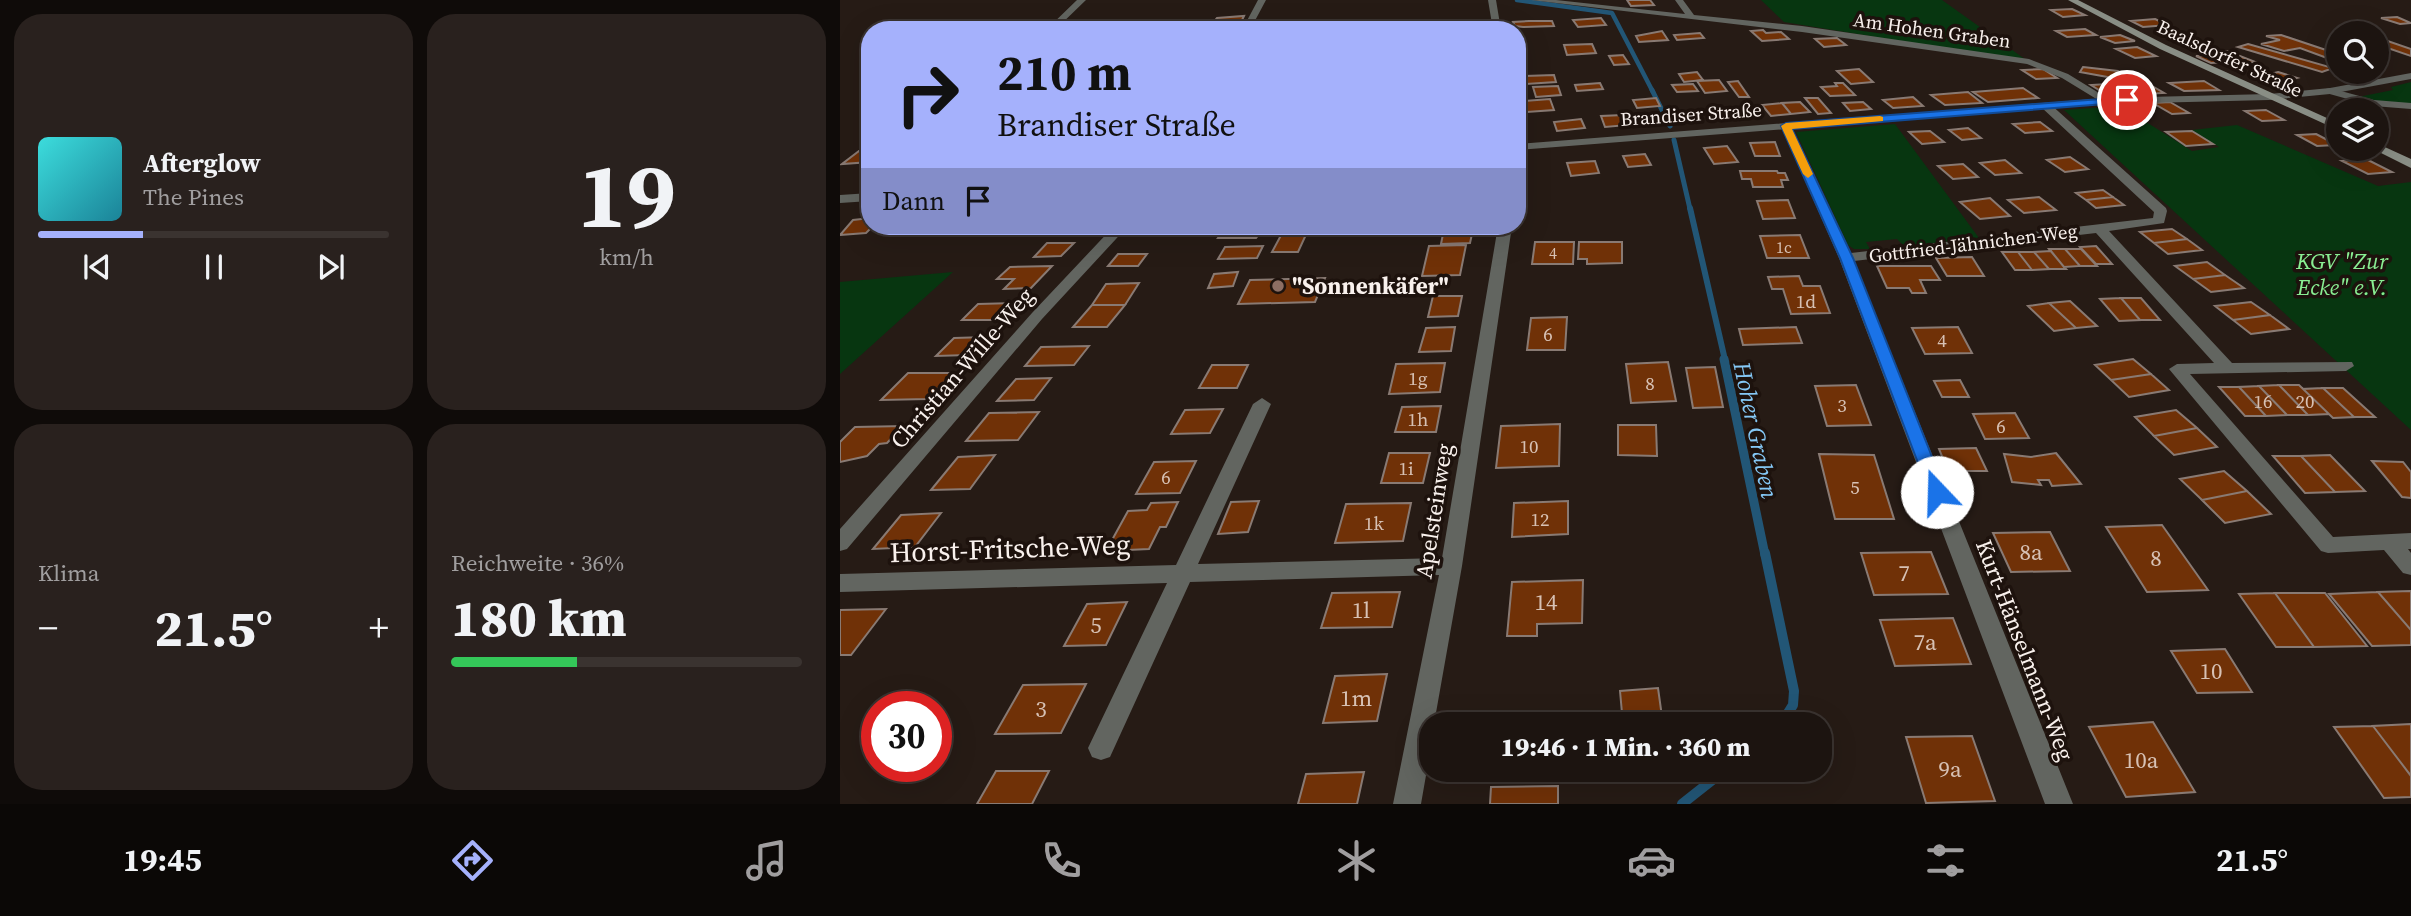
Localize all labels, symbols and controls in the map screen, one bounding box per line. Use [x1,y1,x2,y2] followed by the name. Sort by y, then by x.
[1852,6,2012,54] street label: Am Hohen Graben
[2153,13,2307,103] street label: Baalsdorfer Straße
[2326,21,2389,161] map controls
[2326,21,2389,84] button: search
[997,39,1132,106] text: 210 m
[882,49,973,140] icon: right
[2097,70,2157,130] pin
[2108,81,2146,119] icon: arrive
[1619,96,1763,132] street label: Brandiser Straße
[2326,98,2389,161] button: layers
[997,103,1236,147] text: Brandiser Straße
[577,133,676,257] text: 19
[143,145,261,181] text: Afterglow
[143,181,244,213] text: The Pines
[959,182,997,220] icon: arrive
[882,183,945,219] text: Dann
[1867,217,2079,269] street label: Gottfried-Jähnichen-Weg
[1776,236,1792,258] house number: 1c
[599,241,654,273] text: km/h
[1549,242,1557,264] house number: 4
[2295,245,2389,303] park label: KGV "Zur Ecke" e.V.
[78,248,116,286] icon: previous
[195,248,233,286] icon: pause
[312,248,350,286] icon: next
[1292,270,1449,302] place label: "Sonnenkäfer"
[1270,278,1286,294] marker: "Sonnenkäfer"
[883,280,1041,456] street label: Christian-Wille-Weg
[1796,288,1816,314] house number: 1d
[1543,321,1553,347] house number: 6
[1937,327,1947,353] house number: 4
[1725,358,1787,502] water label: Hoher Graben
[1408,365,1428,391] house number: 1g
[1645,370,1655,396] house number: 8
[2253,388,2273,414] house number: 16
[2295,388,2315,414] house number: 20
[1837,392,1847,418] house number: 3
[1408,406,1428,432] house number: 1h
[1996,413,2006,439] house number: 6
[1519,433,1539,459] house number: 10
[1408,441,1460,581] street label: Apelsteinweg
[1398,455,1414,481] house number: 1i
[1900,455,1974,529] position arrow
[1161,464,1171,490] house number: 6
[1850,474,1860,500] house number: 5
[1530,506,1550,532] house number: 12
[1364,510,1385,536] house number: 1k
[889,525,1131,571] street label: Horst-Fritsche-Weg
[1968,535,2082,765] street label: Kurt-Hänselmann-Weg
[2019,536,2043,568] house number: 8a
[2150,542,2162,574] house number: 8
[451,547,624,579] text: Reichweite · 36%
[38,557,99,589] text: Klima
[1898,557,1910,589] house number: 7
[451,582,627,653] text: 180 km
[1535,586,1558,618] house number: 14
[154,592,273,663] text: 21.5°
[1352,594,1370,626] house number: 1l
[38,602,58,654] text: −
[369,602,389,654] text: +
[1090,609,1102,641] house number: 5
[1913,626,1937,658] house number: 7a
[2200,655,2223,687] house number: 10
[1340,682,1372,714] house number: 1m
[861,691,952,782] speed limit sign: 30
[1035,693,1047,725] house number: 3
[1501,729,1750,765] text: 19:46 · 1 Min. · 360 m
[2124,744,2159,776] house number: 10a
[1938,753,1962,785] house number: 9a
[448,836,497,885] icon: directions
[742,836,791,885] icon: music
[1037,836,1086,885] icon: phone
[1332,836,1381,885] icon: climate
[1627,836,1676,885] icon: car
[1921,836,1970,885] icon: filters
[123,838,202,882] text: 19:45
[2216,838,2288,882] text: 21.5°

